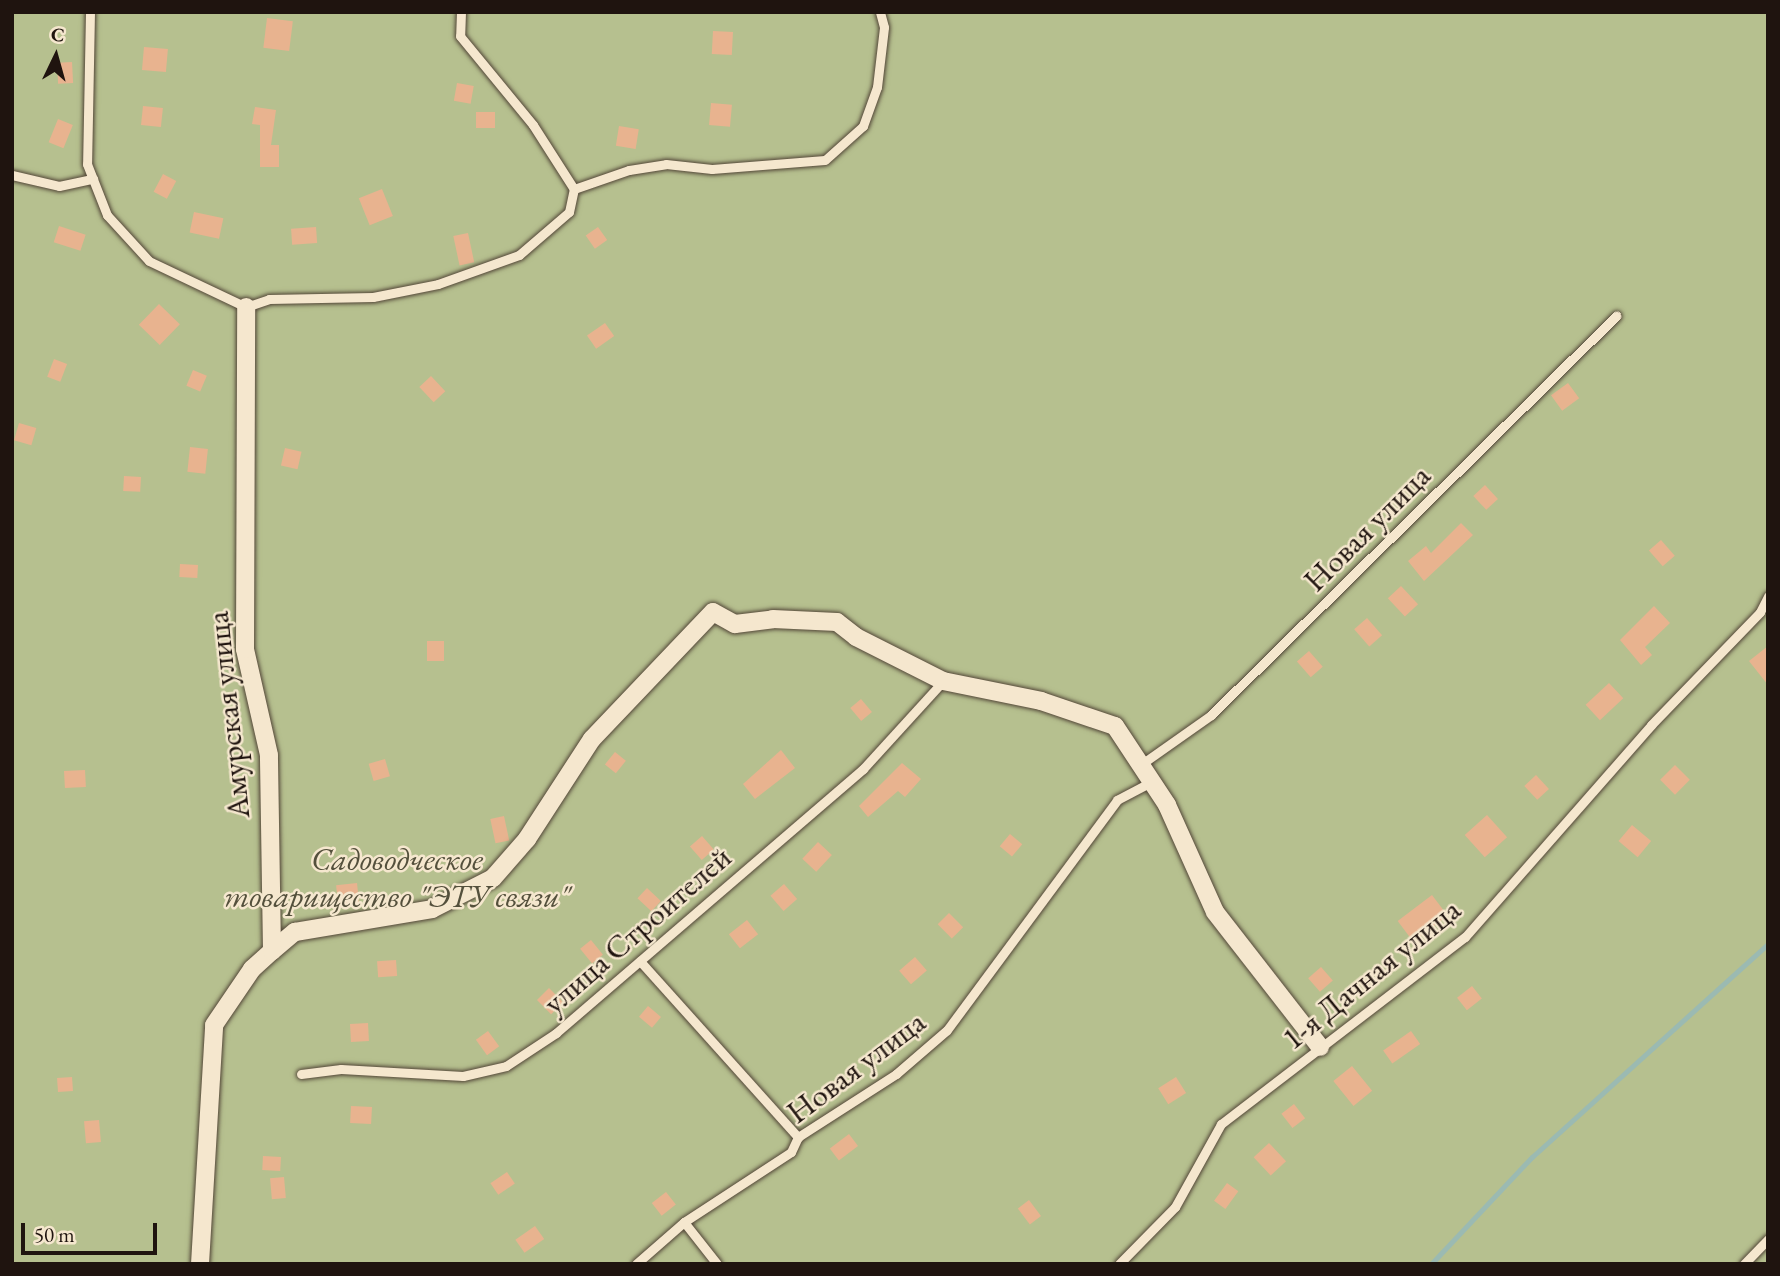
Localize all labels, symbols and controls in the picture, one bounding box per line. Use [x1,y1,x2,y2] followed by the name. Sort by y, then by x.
[21,21,91,91] north arrow
[50,22,66,48] text: С
[1296,457,1438,599] street label: Новая улица
[198,609,258,821] street label: Амурская улица
[535,838,739,1022] street label: улица Строителей
[224,841,570,916] park label: Садоводческое товарищество "ЭТУ связи"
[1274,890,1468,1058] street label: 1-я Дачная улица
[779,1002,933,1132] street label: Новая улица
[24,1210,161,1254] scale bar
[34,1221,75,1248] text: 50 m

